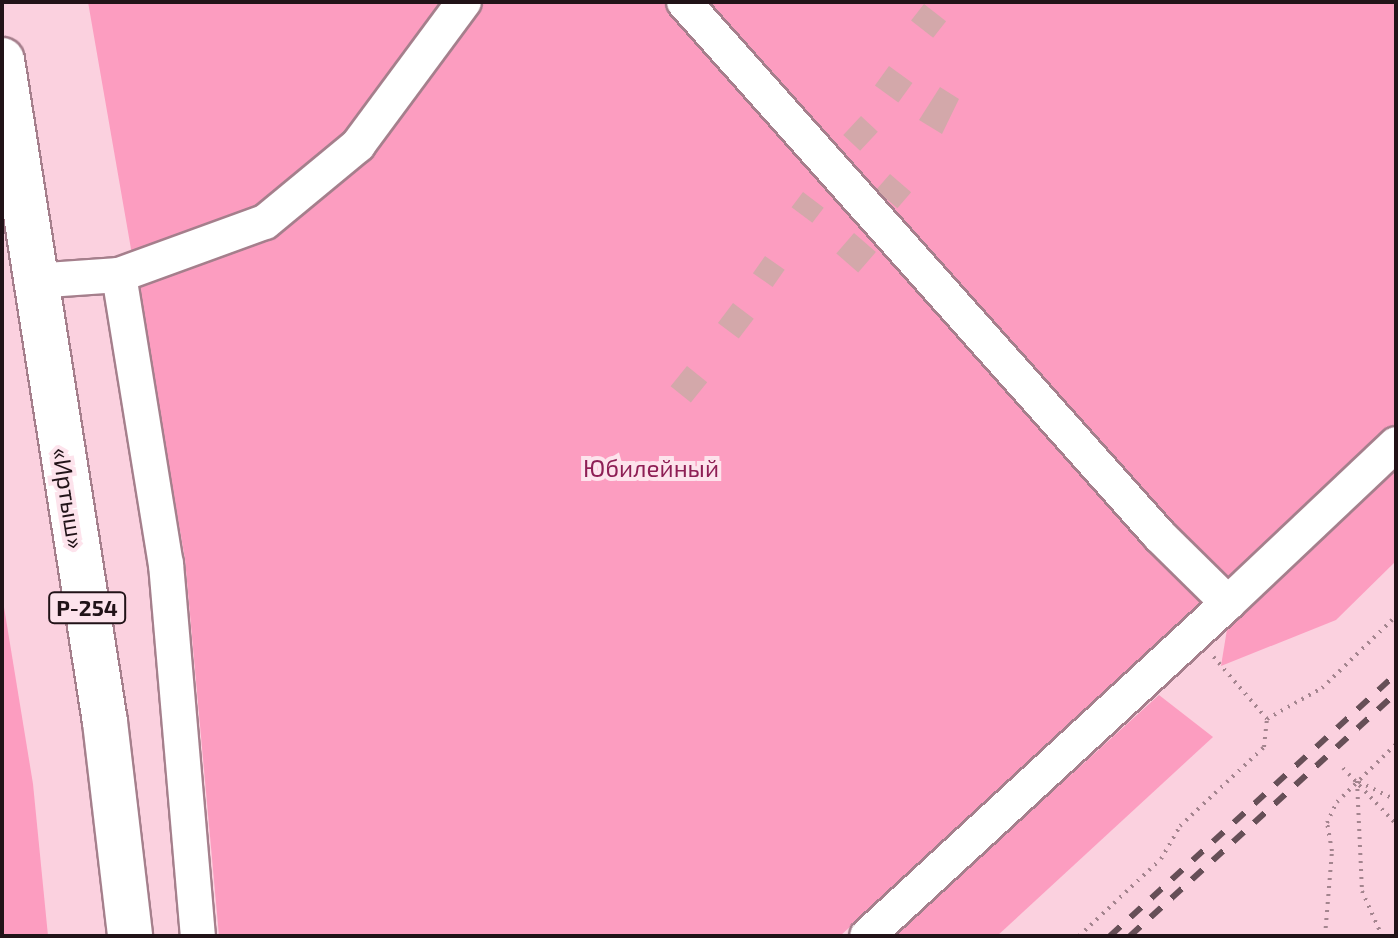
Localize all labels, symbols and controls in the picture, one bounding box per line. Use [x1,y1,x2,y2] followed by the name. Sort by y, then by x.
[47,445,91,551] street label: «Иртыш»
[583,454,719,482] park label: Юбилейный
[47,590,127,626] road number: Р-254

